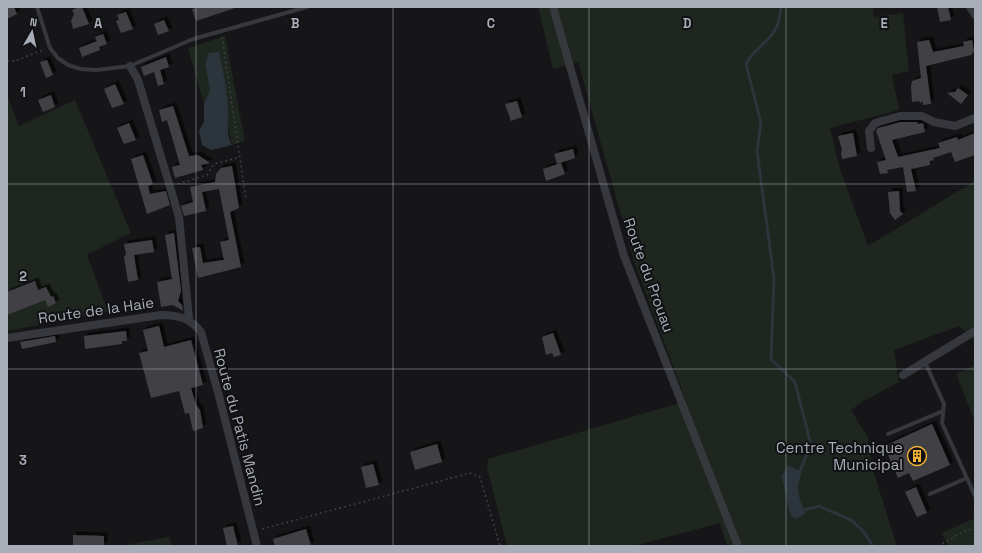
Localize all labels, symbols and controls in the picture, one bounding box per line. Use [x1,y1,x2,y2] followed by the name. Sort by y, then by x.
[12,12,52,52] north arrow
[29,15,38,30] text: N
[94,15,103,32] text: A
[291,15,300,32] text: B
[487,15,495,32] text: C
[683,15,692,32] text: D
[880,15,888,32] text: E
[20,84,26,101] text: 1
[619,215,679,335] street label: Route du Prouau
[19,268,27,285] text: 2
[37,292,155,328] street label: Route de la Haie
[210,346,270,508] street label: Route du Patis Mandin
[776,438,903,474] place label: Centre Technique Municipal
[906,445,928,467] building icon: Centre Technique Municipal
[19,452,27,469] text: 3

